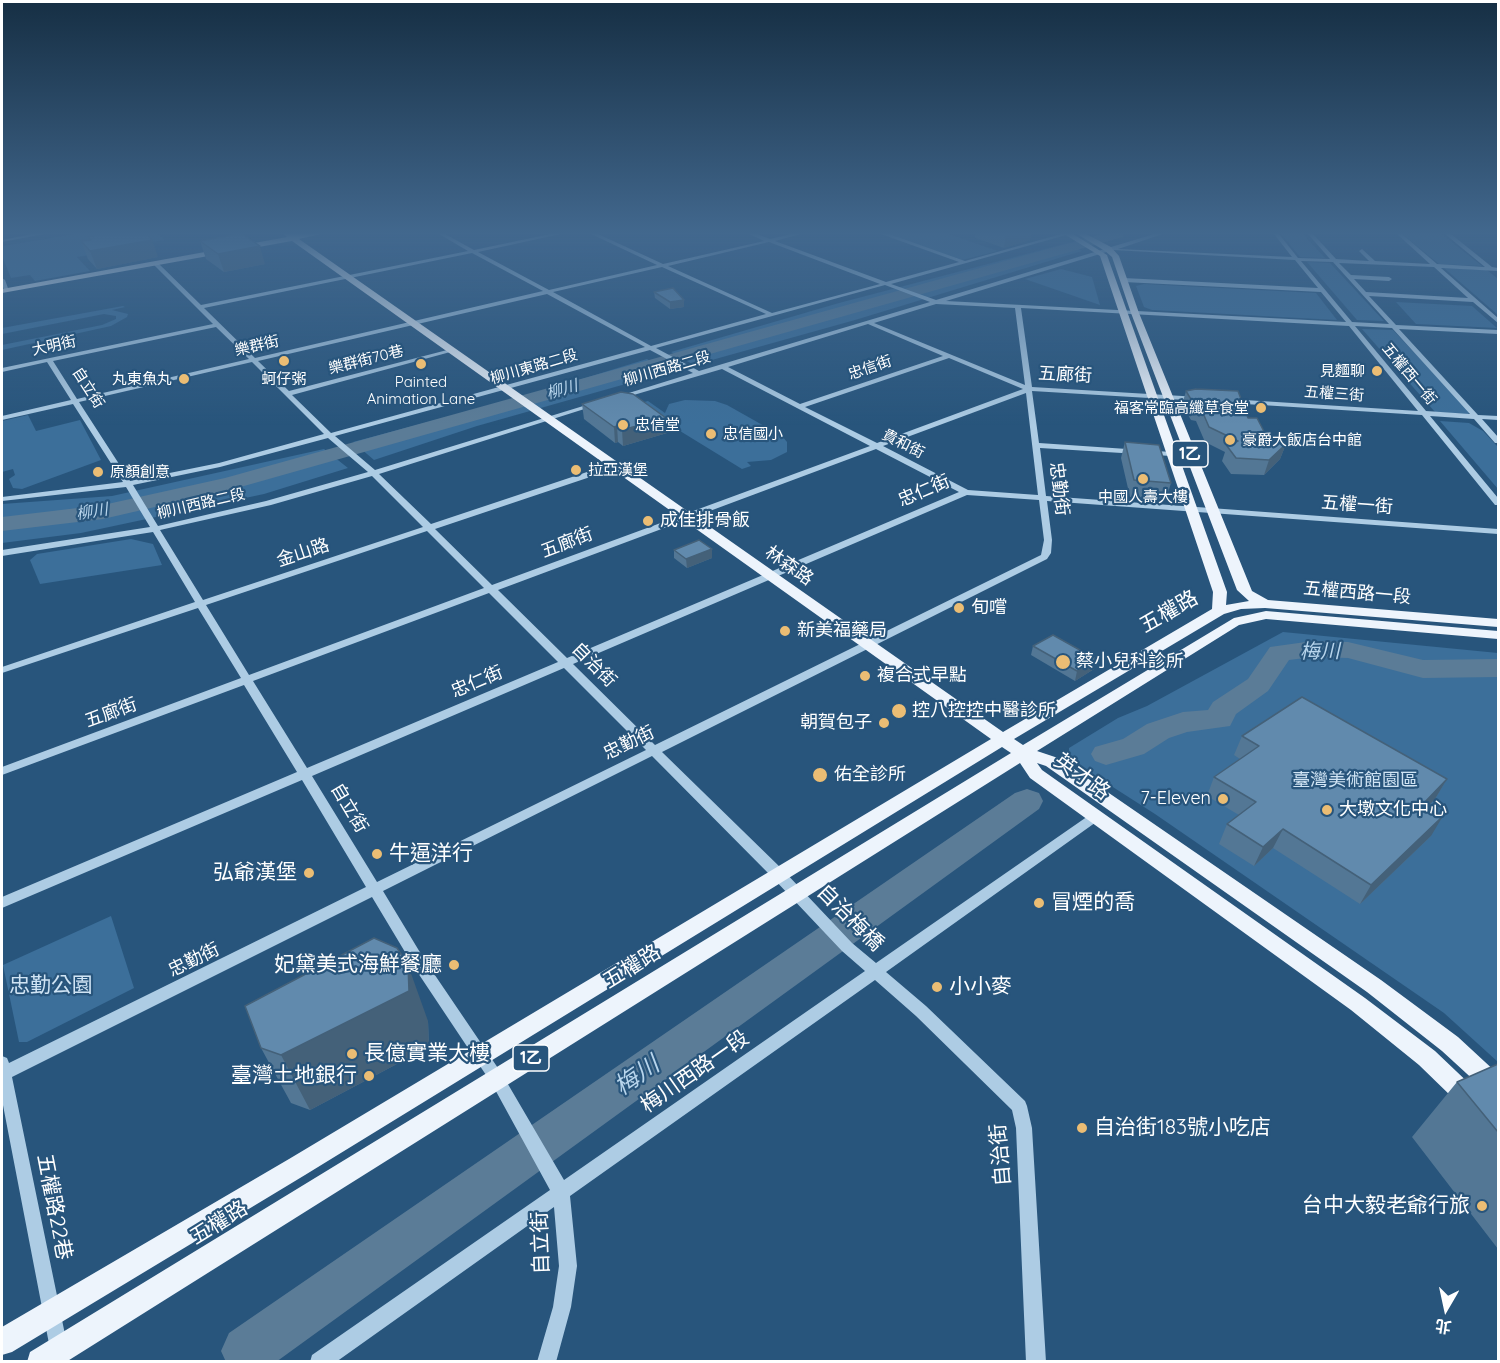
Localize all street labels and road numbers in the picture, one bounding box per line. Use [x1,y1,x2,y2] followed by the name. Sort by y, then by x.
[233,332,281,360] street label: 樂群街
[30,333,78,359] street label: 大明街
[1378,339,1440,409] street label: 五權西一街
[327,342,405,378] street label: 樂群街70巷
[488,346,580,388] street label: 柳川東路二段
[621,348,713,390] street label: 柳川西路二段
[846,352,894,384] street label: 忠信街
[1037,363,1093,387] street label: 五廊街
[68,364,108,412] street label: 自立街
[1303,383,1365,405] street label: 五權三街
[879,426,927,462] street label: 貴和街
[1172,441,1208,467] road number: 1乙
[1045,461,1073,517] street label: 忠勤街
[895,471,953,511] street label: 忠仁街
[155,485,247,523] street label: 柳川西路二段
[1320,492,1394,518] street label: 五權一街
[538,523,596,563] street label: 五廊街
[274,534,332,572] street label: 金山路
[761,542,817,590] street label: 林森路
[1302,578,1412,608] street label: 五權西路一段
[1135,585,1203,639] street label: 五權路
[567,638,621,692] street label: 自治街
[448,662,506,702] street label: 忠仁街
[82,694,140,732] street label: 五廊街
[600,721,658,765] street label: 忠勤街
[1049,748,1115,806] street label: 英才路
[326,779,372,837] street label: 自立街
[811,879,889,957] street label: 自治梅橋
[165,938,223,982] street label: 忠勤街
[599,940,665,994] street label: 五權路
[636,1026,754,1118] street label: 梅川西路一段
[513,1045,549,1071] road number: 1乙
[986,1123,1016,1187] street label: 自治街
[31,1152,77,1262] street label: 五權路22巷
[186,1196,252,1250] street label: 五權路
[527,1211,555,1275] street label: 自立街

